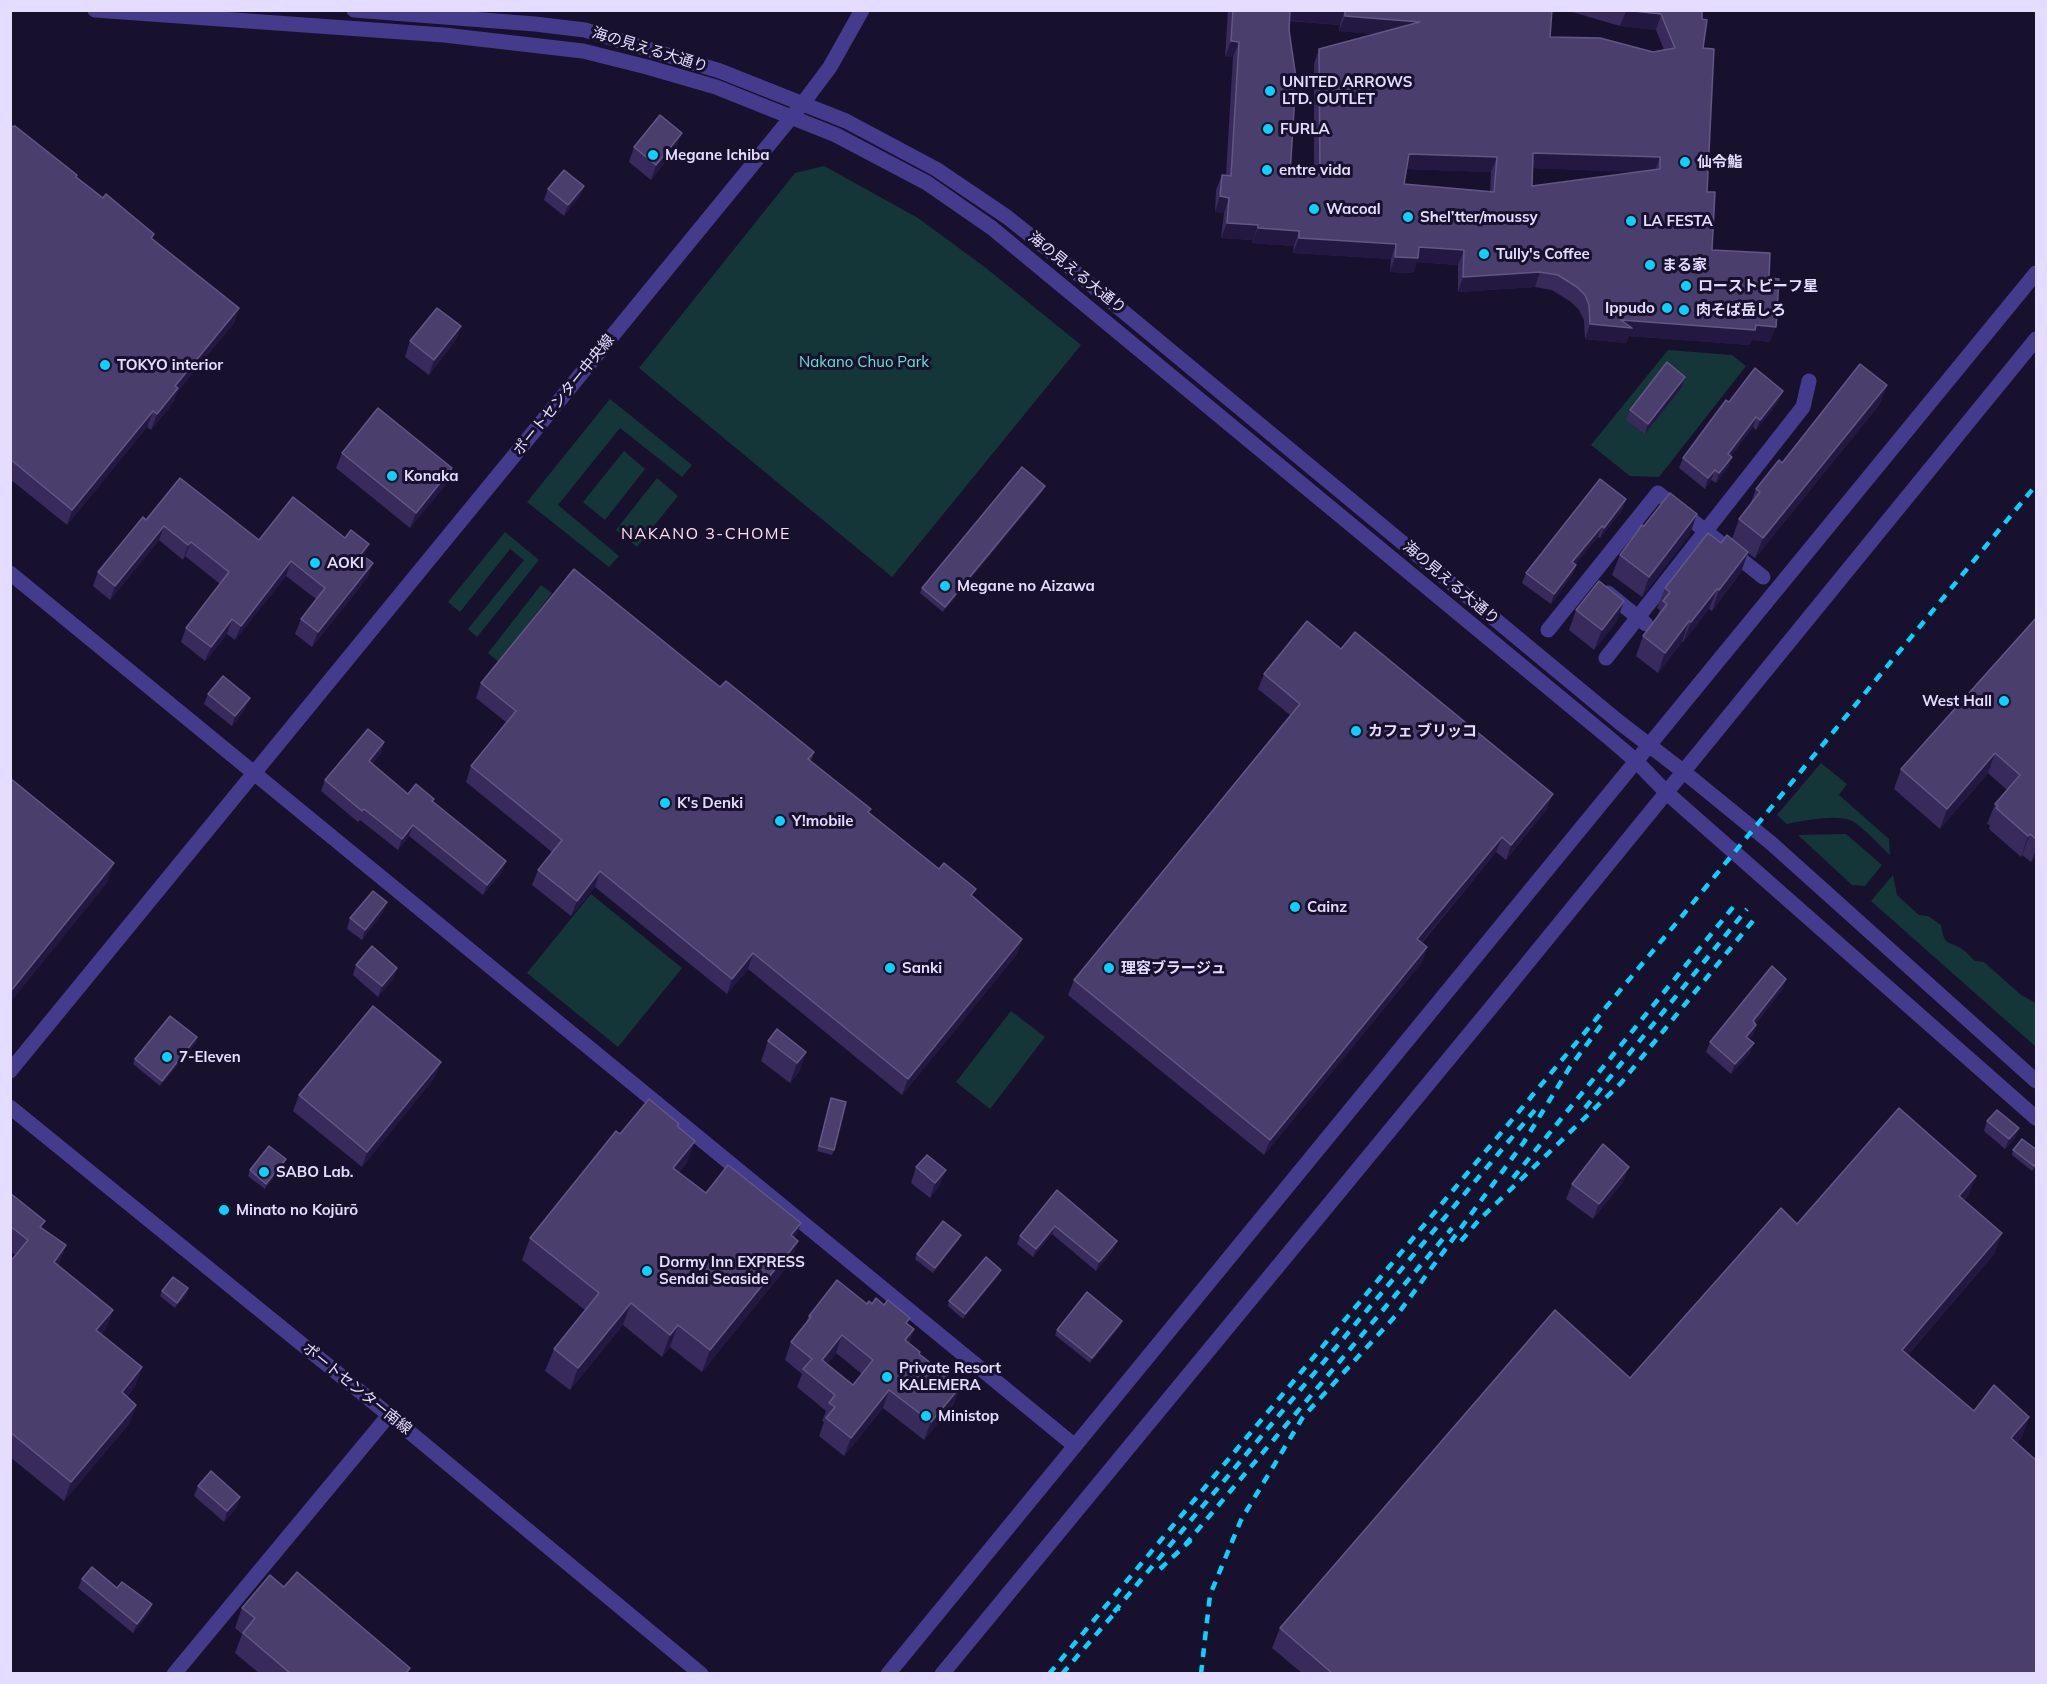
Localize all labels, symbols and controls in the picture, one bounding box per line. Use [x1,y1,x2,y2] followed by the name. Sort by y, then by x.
[590,24,710,76] street label: 海の見える大通り
[1282,73,1412,108] place label: UNITED ARROWS LTD. OUTLET
[1263,84,1277,98] marker: UNITED ARROWS LTD. OUTLET
[1280,120,1330,138] place label: FURLA
[1261,122,1275,136] marker: FURLA
[665,146,770,164] place label: Megane Ichiba
[646,148,660,162] marker: Megane Ichiba
[1697,153,1742,171] place label: 仙令鮨
[1678,155,1692,169] marker: 仙令鮨
[1279,161,1351,179] place label: entre vida
[1260,163,1274,177] marker: entre vida
[1326,200,1381,218] place label: Wacoal
[1307,202,1321,216] marker: Wacoal
[1420,208,1538,226] place label: Shel’tter/moussy
[1401,210,1415,224] marker: Shel’tter/moussy
[1643,212,1713,230] place label: LA FESTA
[1624,214,1638,228] marker: LA FESTA
[1025,228,1129,318] street label: 海の見える大通り
[1496,245,1590,263] place label: Tully's Coffee
[1477,247,1491,261] marker: Tully's Coffee
[1662,256,1707,274] place label: まる家
[1643,258,1657,272] marker: まる家
[1698,277,1818,295] place label: ローストビーフ星
[1679,279,1693,293] marker: ローストビーフ星
[1605,299,1655,317] place label: Ippudo
[1660,301,1674,315] marker: Ippudo
[1696,301,1786,319] place label: 肉そば岳しろ
[1677,303,1691,317] marker: 肉そば岳しろ
[510,331,618,459] street label: ポートセンター中央線
[799,353,929,371] park label: Nakano Chuo Park
[117,356,223,374] place label: TOKYO interior
[98,358,112,372] marker: TOKYO interior
[404,467,459,485] place label: Konaka
[385,469,399,483] marker: Konaka
[621,524,791,544] district label: NAKANO 3-CHOME
[1399,538,1503,628] street label: 海の見える大通り
[327,554,364,572] place label: AOKI
[308,556,322,570] marker: AOKI
[957,577,1095,595] place label: Megane no Aizawa
[938,579,952,593] marker: Megane no Aizawa
[1922,692,1992,710] place label: West Hall
[1997,694,2011,708] marker: West Hall
[1368,722,1477,740] place label: カフェ ブリッコ
[1349,724,1363,738] marker: カフェ ブリッコ
[677,794,743,812] place label: K's Denki
[658,796,672,810] marker: K's Denki
[792,812,853,830] place label: Y!mobile
[773,814,787,828] marker: Y!mobile
[1307,898,1347,916] place label: Cainz
[1288,900,1302,914] marker: Cainz
[902,959,942,977] place label: Sanki
[1121,959,1226,977] place label: 理容ブラージュ
[883,961,897,975] marker: Sanki
[1102,961,1116,975] marker: 理容ブラージュ
[179,1048,241,1066] place label: 7-Eleven
[160,1050,174,1064] marker: 7-Eleven
[276,1163,354,1181] place label: SABO Lab.
[257,1165,271,1179] marker: SABO Lab.
[236,1201,358,1219] place label: Minato no Kojūrō
[217,1203,231,1217] marker: Minato no Kojūrō
[659,1253,805,1288] place label: Dormy Inn EXPRESS Sendai Seaside
[640,1264,654,1278] marker: Dormy Inn EXPRESS Sendai Seaside
[299,1340,415,1438] street label: ポートセンター南線
[899,1359,1001,1394] place label: Private Resort KALEMERA
[880,1370,894,1384] marker: Private Resort KALEMERA
[938,1407,999,1425] place label: Ministop
[919,1409,933,1423] marker: Ministop

